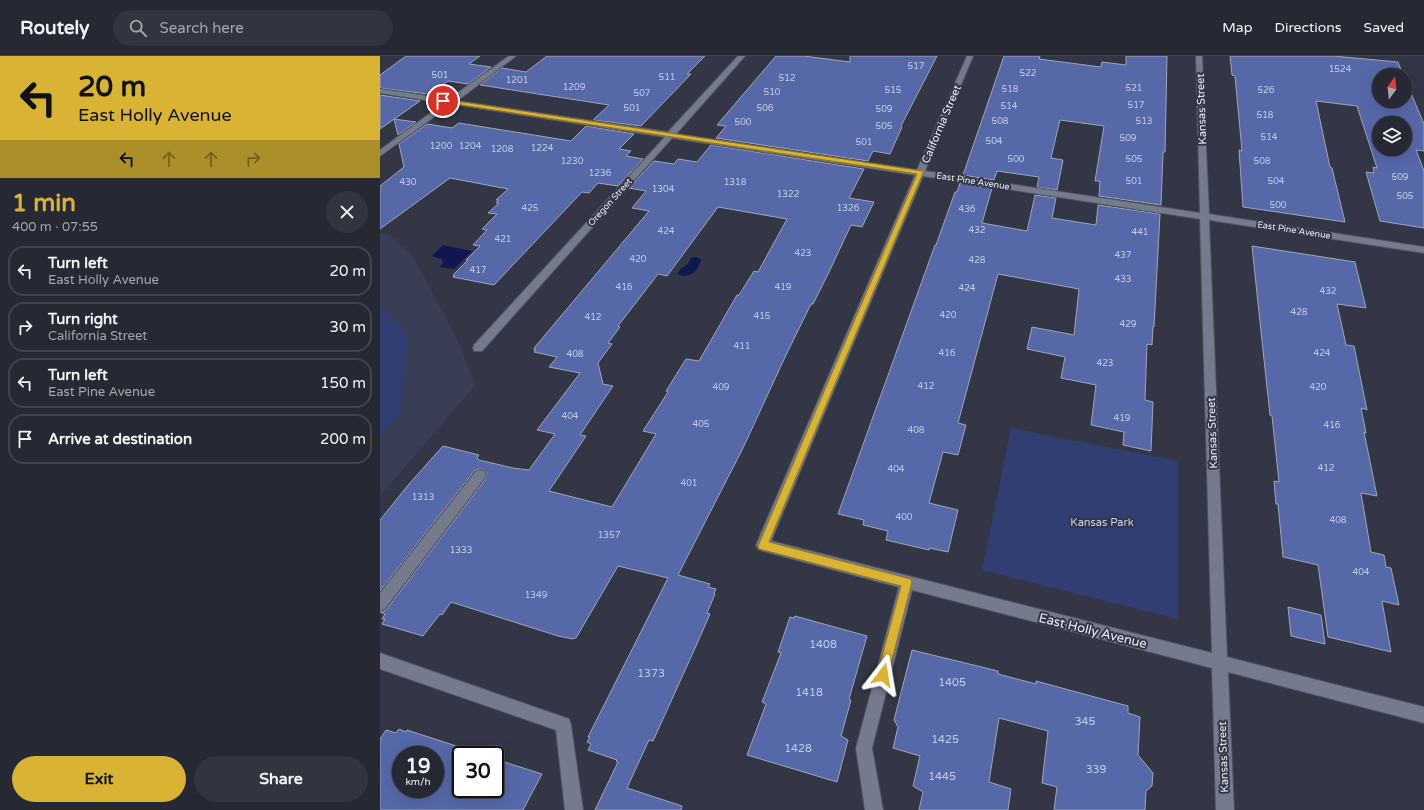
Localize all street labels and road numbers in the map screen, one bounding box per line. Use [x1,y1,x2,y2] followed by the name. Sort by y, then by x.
[1194,73,1209,145] street label: Kansas Street
[919,83,964,165] street label: California Street
[935,170,1010,193] street label: East Pine Avenue
[586,176,635,228] street label: Oregon Street
[1256,219,1331,242] street label: East Pine Avenue
[1205,397,1220,469] street label: Kansas Street
[1037,610,1149,652] street label: East Holly Avenue
[1216,721,1231,793] street label: Kansas Street

